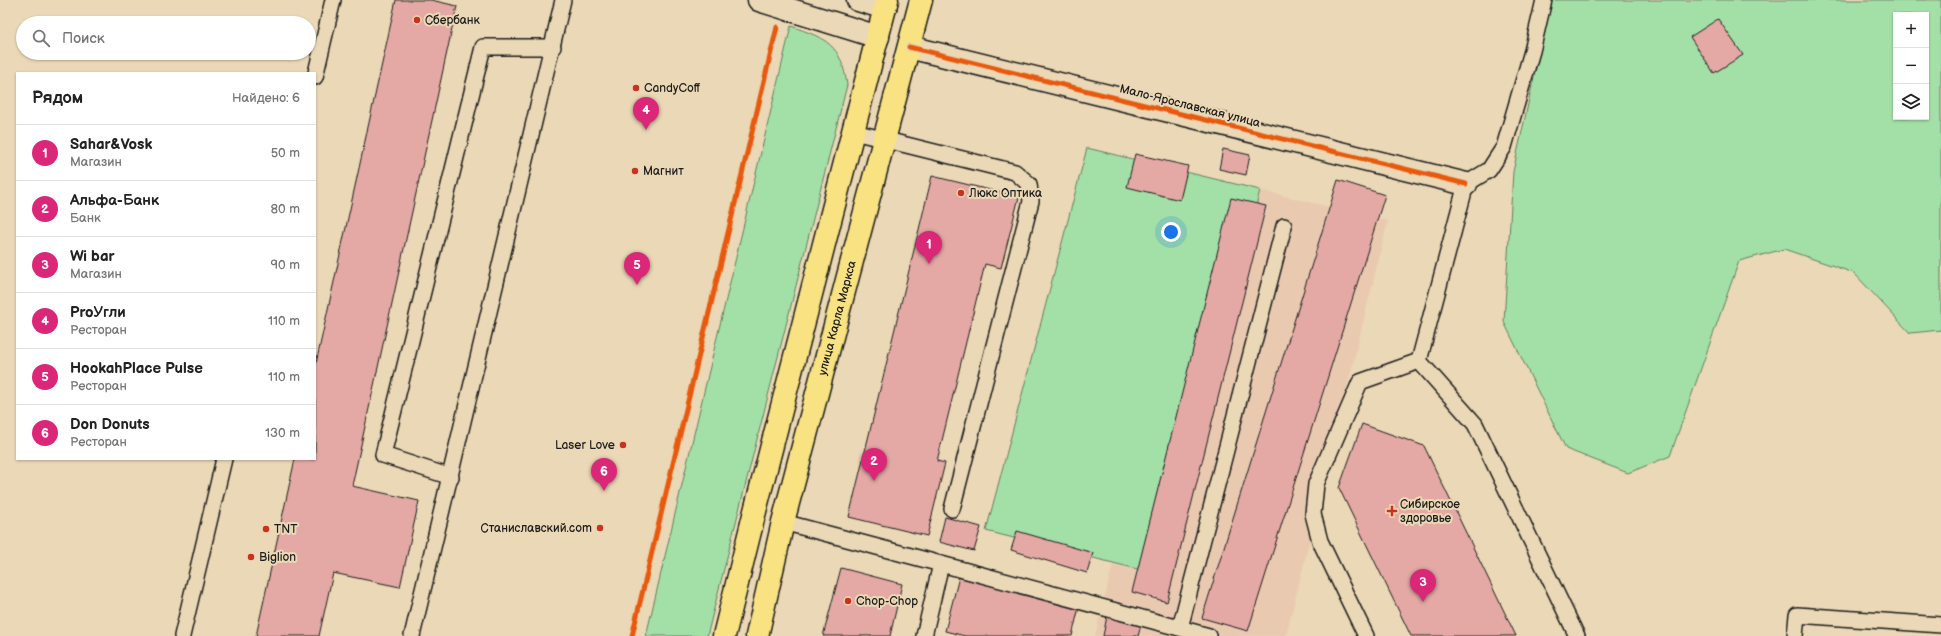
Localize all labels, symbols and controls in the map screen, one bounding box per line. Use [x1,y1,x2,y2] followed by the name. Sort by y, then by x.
[1893,12,1929,120] map controls
[1893,12,1929,48] button: +
[425,13,481,28] place label: Сбербанк
[412,15,422,25] marker: Сбербанк
[16,16,316,60] search box
[30,27,52,49] icon: search
[62,29,105,48] text: Поиск
[1893,48,1929,84] button: −
[644,81,701,96] place label: CandyCoff
[1118,81,1262,131] street label: Мало-Ярославская улица
[631,83,641,93] marker: CandyCoff
[1893,84,1929,120] button: layers
[32,88,83,108] text: Рядом
[232,90,300,106] text: Найдено: 6
[633,97,659,130] pin: 4
[70,135,152,154] text: Sahar&Vosk
[42,145,48,161] text: 1
[271,145,300,161] text: 50 m
[70,154,122,170] text: Магазин
[643,164,684,179] place label: Магнит
[630,166,640,176] marker: Магнит
[968,186,1042,201] place label: Люкс Оптика
[956,188,966,198] marker: Люкс Оптика
[70,191,159,210] text: Альфа-Банк
[41,201,49,217] text: 2
[271,201,300,217] text: 80 m
[70,210,101,226] text: Банк
[1161,222,1181,242] your location
[916,231,942,264] pin: 1
[70,247,114,266] text: Wi bar
[624,252,650,285] pin: 5
[41,257,49,273] text: 3
[271,257,300,273] text: 90 m
[815,259,859,377] street label: улица Карла Маркса
[70,266,122,282] text: Магазин
[70,303,126,322] text: ProУгли
[41,313,49,329] text: 4
[268,313,300,329] text: 110 m
[70,322,127,338] text: Ресторан
[70,359,203,378] text: HookahPlace Pulse
[41,369,49,385] text: 5
[268,369,300,385] text: 110 m
[70,378,127,394] text: Ресторан
[70,415,150,434] text: Don Donuts
[41,425,49,441] text: 6
[265,425,300,441] text: 130 m
[70,434,127,450] text: Ресторан
[555,438,615,453] place label: Laser Love
[618,440,628,450] marker: Laser Love
[861,448,887,481] pin: 2
[591,458,617,491] pin: 6
[1400,497,1460,526] place label: Сибирское здоровье
[1387,506,1397,516] marker: Сибирское здоровье
[481,521,592,536] place label: Станиславский.com
[274,522,298,537] place label: TNT
[595,523,605,533] marker: Станиславский.com
[261,524,271,534] marker: TNT
[259,550,296,565] place label: Biglion
[246,552,256,562] marker: Biglion
[1410,569,1436,602] pin: 3
[856,594,918,609] place label: Chop-Chop
[843,596,853,606] marker: Chop-Chop

